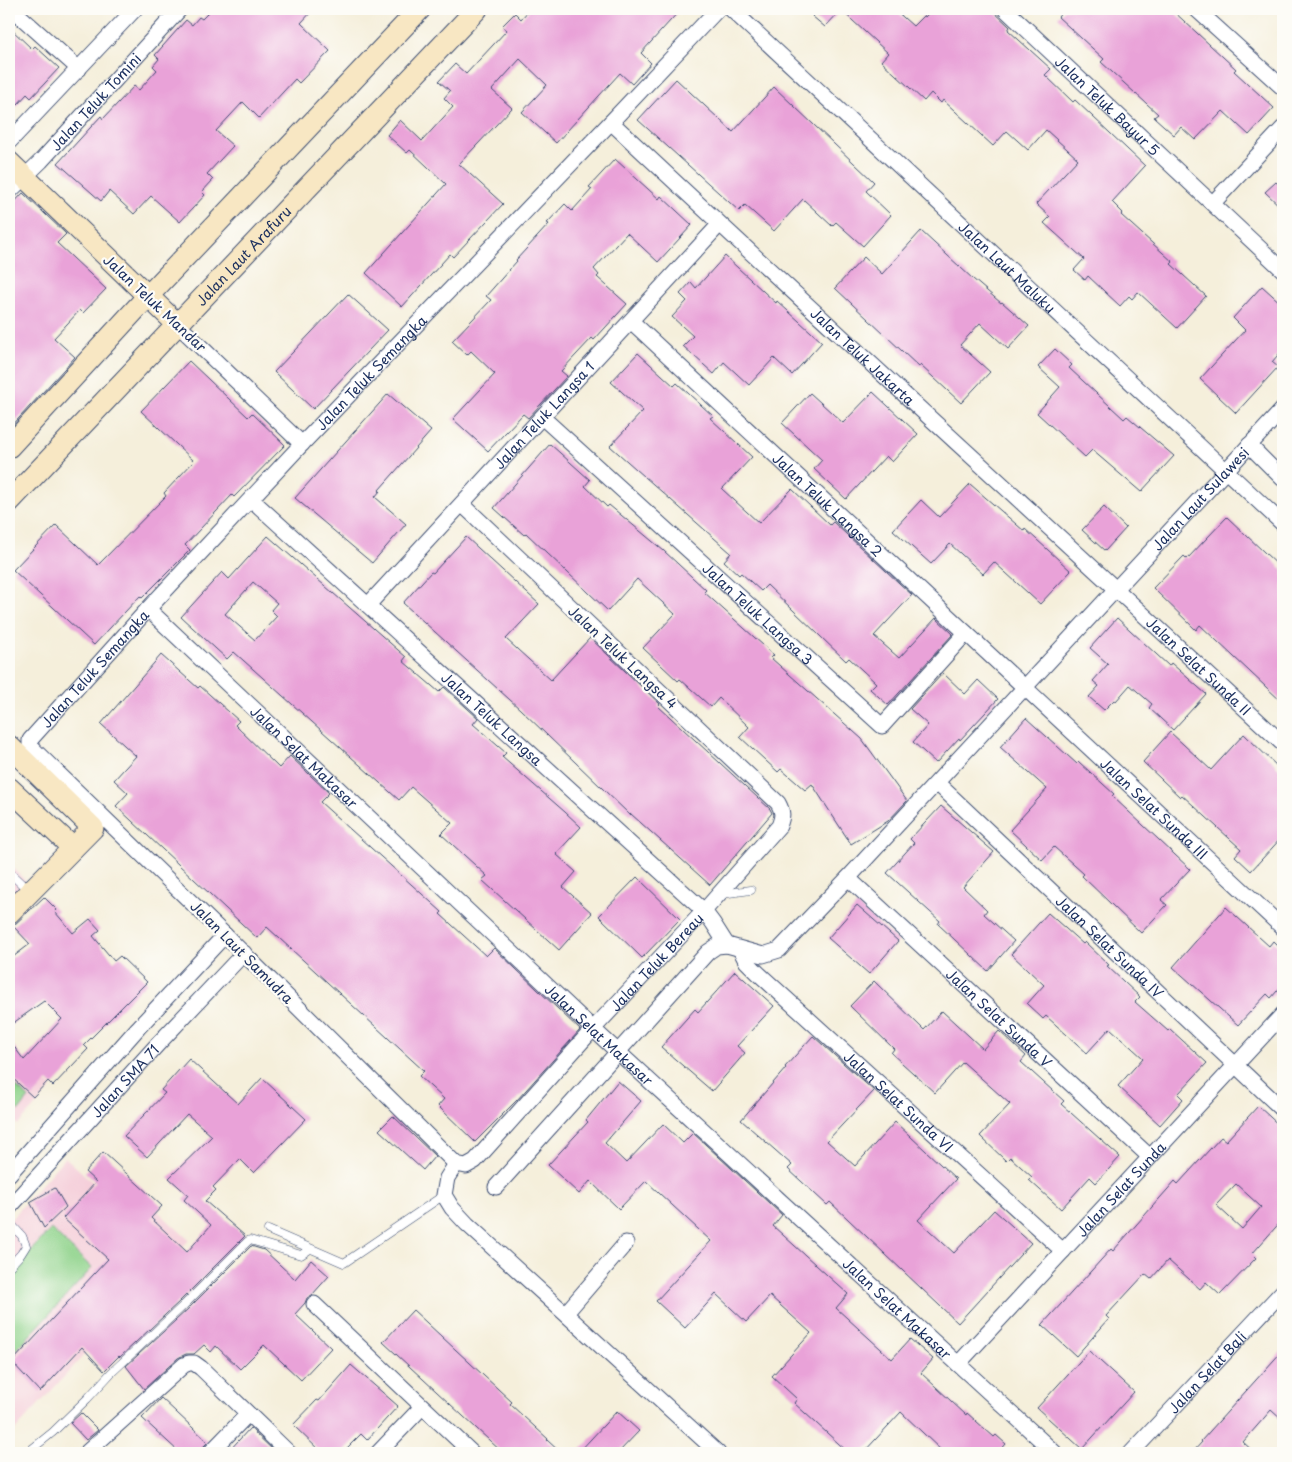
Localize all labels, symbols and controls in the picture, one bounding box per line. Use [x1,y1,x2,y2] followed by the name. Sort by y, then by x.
[45,48,145,155] street label: Jalan Teluk Tomini
[1051,51,1165,160] street label: Jalan Teluk Bayur 5
[190,201,296,310] street label: Jalan Laut Arafuru
[954,216,1061,317] street label: Jalan Laut Maluku
[99,249,212,357] street label: Jalan Teluk Mandar
[806,303,920,410] street label: Jalan Teluk Jakarta
[311,310,431,434] street label: Jalan Teluk Semangka
[489,356,599,473] street label: Jalan Teluk Langsa 1
[1147,442,1253,555] street label: Jalan Laut Sulawesi
[768,448,888,561] street label: Jalan Teluk Langsa 2
[698,558,818,669] street label: Jalan Teluk Langsa 3
[564,601,682,713] street label: Jalan Teluk Langsa 4
[36,604,154,732] street label: Jalan Teluk Semangka
[1142,612,1256,720] street label: Jalan Selat Sunda II
[437,667,548,770] street label: Jalan Teluk Langsa
[246,701,363,813] street label: Jalan Selat Makasar
[1096,753,1213,864] street label: Jalan Selat Sunda III
[1051,890,1169,1003] street label: Jalan Selat Sunda IV
[186,896,298,1008] street label: Jalan Laut Samudra
[605,908,708,1015] street label: Jalan Teluk Bereau
[942,963,1057,1072] street label: Jalan Selat Sunda V
[540,979,658,1090] street label: Jalan Selat Makasar
[86,1039,163,1122] street label: Jalan SMA 71
[839,1046,958,1157] street label: Jalan Selat Sunda VI
[1071,1137,1170,1241] street label: Jalan Selat Sunda
[838,1253,957,1364] street label: Jalan Selat Makasar
[1163,1326,1251,1418] street label: Jalan Selat Bali

